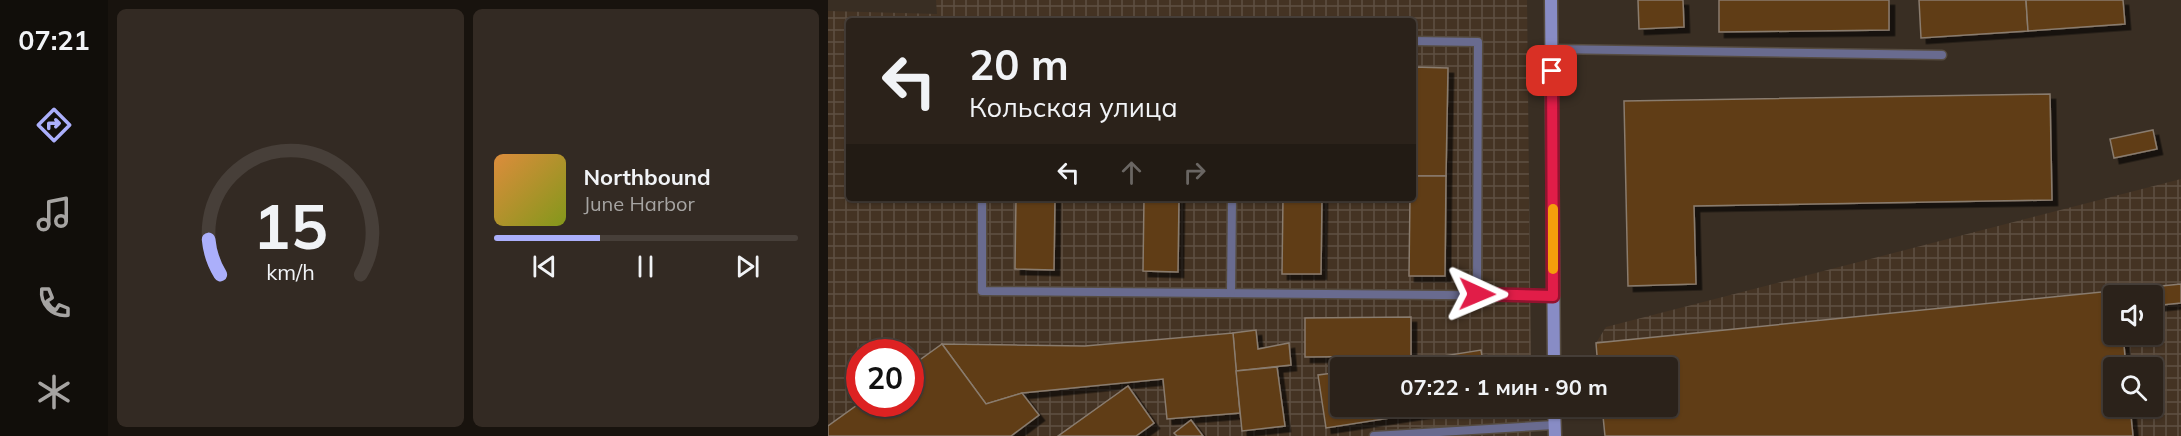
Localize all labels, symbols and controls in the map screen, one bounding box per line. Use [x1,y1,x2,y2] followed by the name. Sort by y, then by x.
[18,23,90,57] text: 07:21
[969,38,1069,91] text: 20 m
[870,42,948,120] icon: left
[1526,45,1577,96] pin
[1535,54,1568,87] icon: arrive
[969,90,1178,124] text: Кольская улица
[33,104,75,146] icon: directions
[1052,156,1085,189] icon: left
[1115,156,1148,189] icon: ahead
[1178,156,1211,189] icon: right
[584,163,711,191] text: Northbound
[253,186,328,265] text: 15
[584,191,695,216] text: June Harbor
[33,193,75,235] icon: music
[528,250,561,283] icon: previous
[629,250,662,283] icon: pause
[731,250,764,283] icon: next
[266,258,314,285] text: km/h
[1445,262,1509,326] position arrow
[33,282,75,324] icon: phone
[2103,285,2163,417] map controls
[2103,285,2163,345] button: sound
[846,339,924,417] speed limit sign: 20
[2103,357,2163,417] button: search
[33,371,75,413] icon: climate
[1400,373,1608,401] text: 07:22 · 1 мин · 90 m

